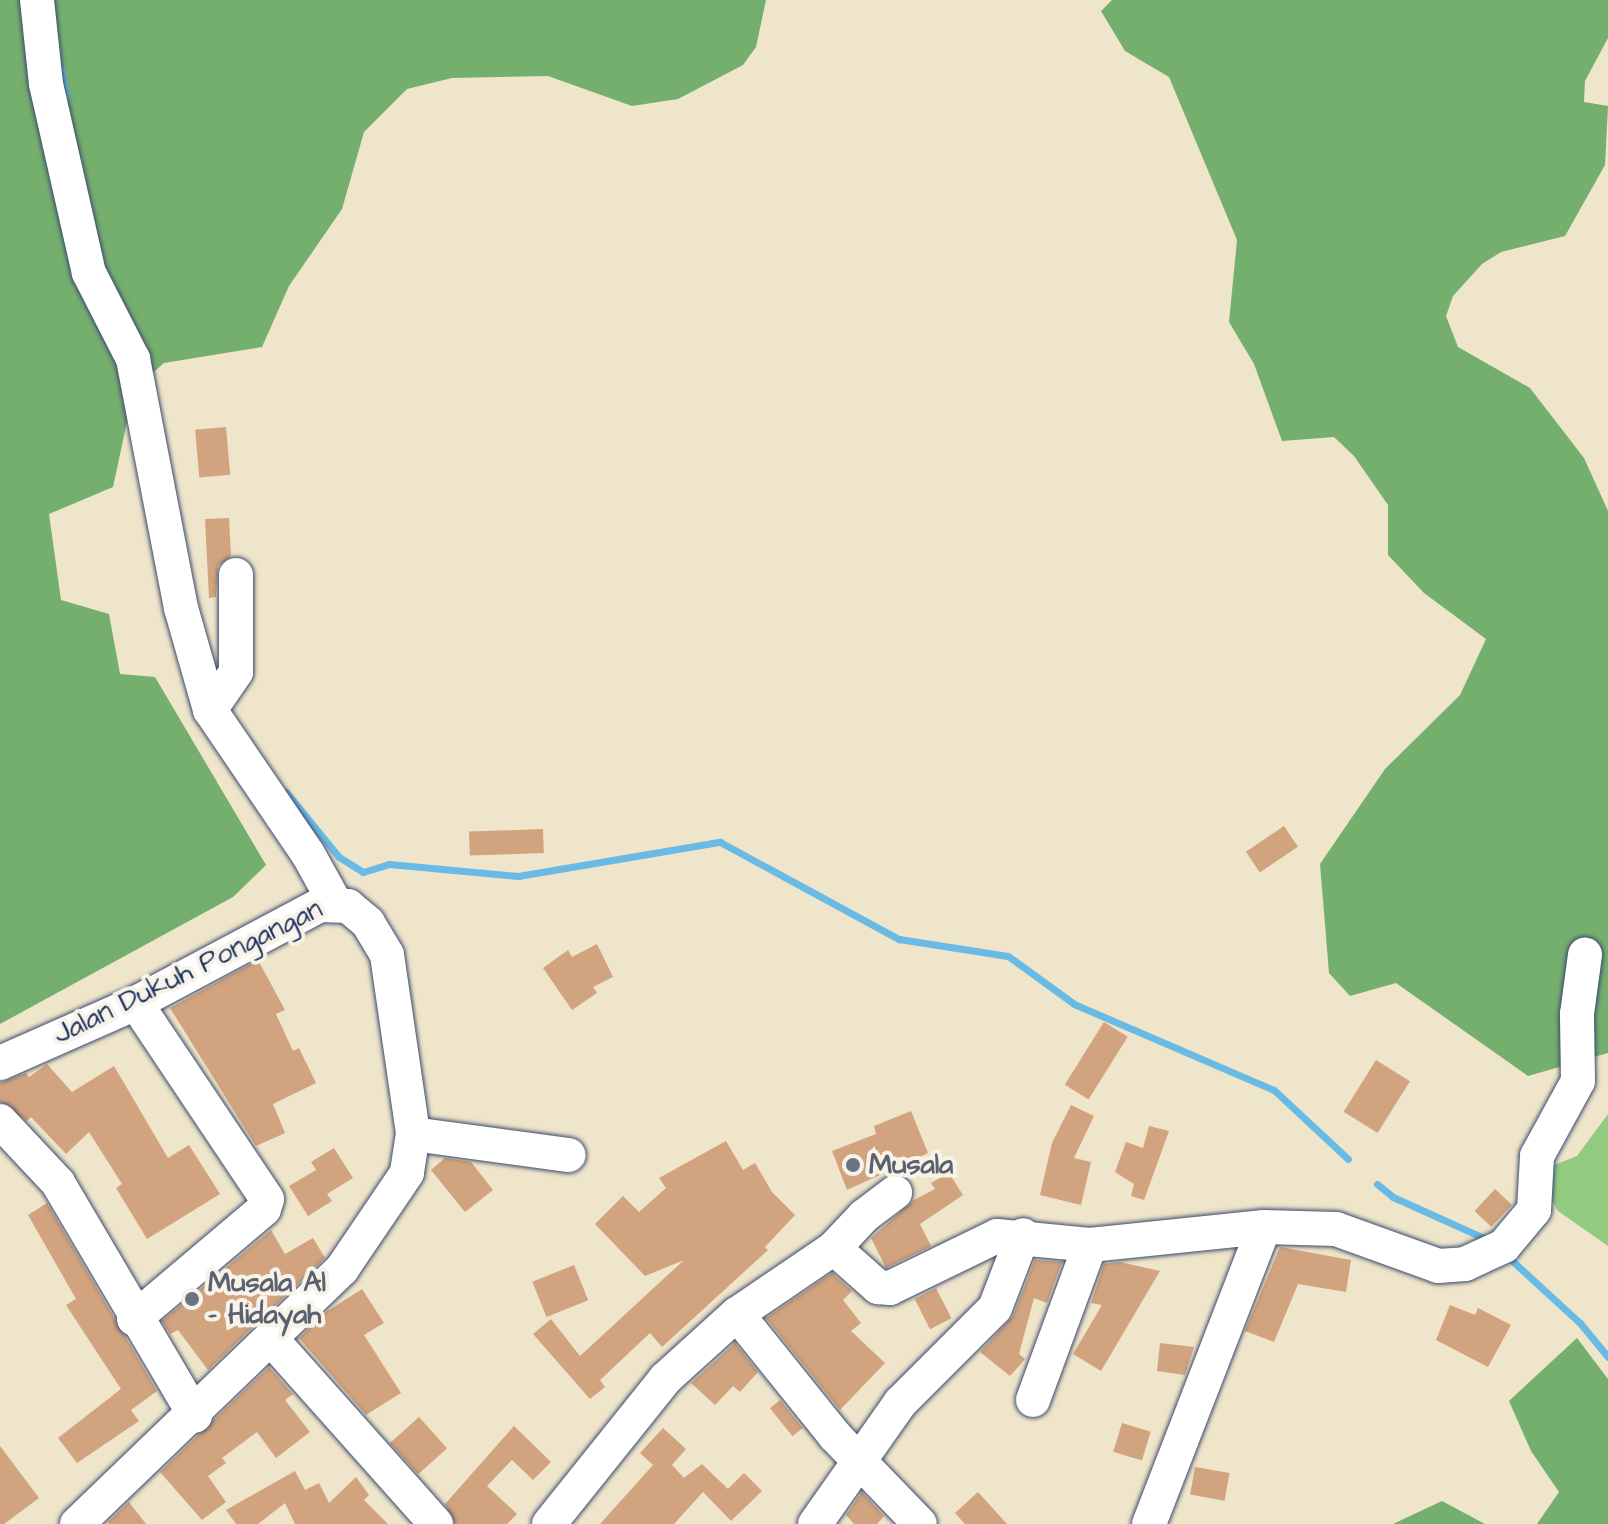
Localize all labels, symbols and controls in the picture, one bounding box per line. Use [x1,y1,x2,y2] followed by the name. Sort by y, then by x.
[48,892,328,1052] street label: Jalan Dukuh Pongangan
[869,1148,953,1182] place label: Musala
[844,1156,862,1174] marker: Musala
[208,1266,326,1332] place label: Musala Al - Hidayah
[183,1290,201,1308] marker: Musala Al - Hidayah

